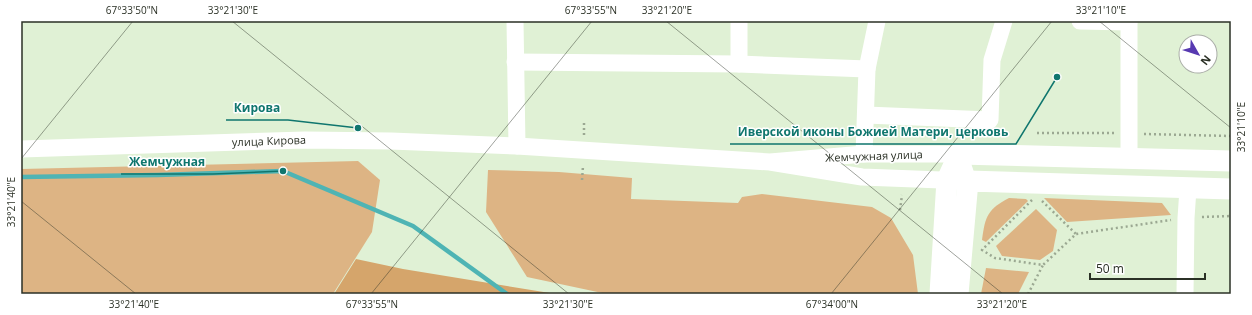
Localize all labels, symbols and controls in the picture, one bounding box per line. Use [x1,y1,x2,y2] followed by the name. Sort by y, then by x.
[106,3,158,17] text: 67°33'50"N
[208,3,258,17] text: 33°21'30"E
[565,3,617,17] text: 67°33'55"N
[642,3,692,17] text: 33°21'20"E
[1076,3,1126,17] text: 33°21'10"E
[1178,34,1218,74] north arrow
[1198,52,1215,69] text: N
[226,96,288,120] callout: Кирова
[234,99,280,116] text: Кирова
[1234,102,1248,152] text: 33°21'10"E
[730,120,1016,144] callout: Иверской иконы Божией Матери, церковь
[738,123,1008,140] text: Иверской иконы Божией Матери, церковь
[232,132,306,149] street label: улица Кирова
[825,146,923,165] street label: Жемчужная улица
[121,150,213,174] callout: Жемчужная
[129,153,205,170] text: Жемчужная
[4,177,18,227] text: 33°21'40"E
[1090,255,1205,281] scale bar
[1096,260,1124,277] text: 50 m
[109,297,159,311] text: 33°21'40"E
[346,297,398,311] text: 67°33'55"N
[543,297,593,311] text: 33°21'30"E
[806,297,858,311] text: 67°34'00"N
[977,297,1027,311] text: 33°21'20"E

